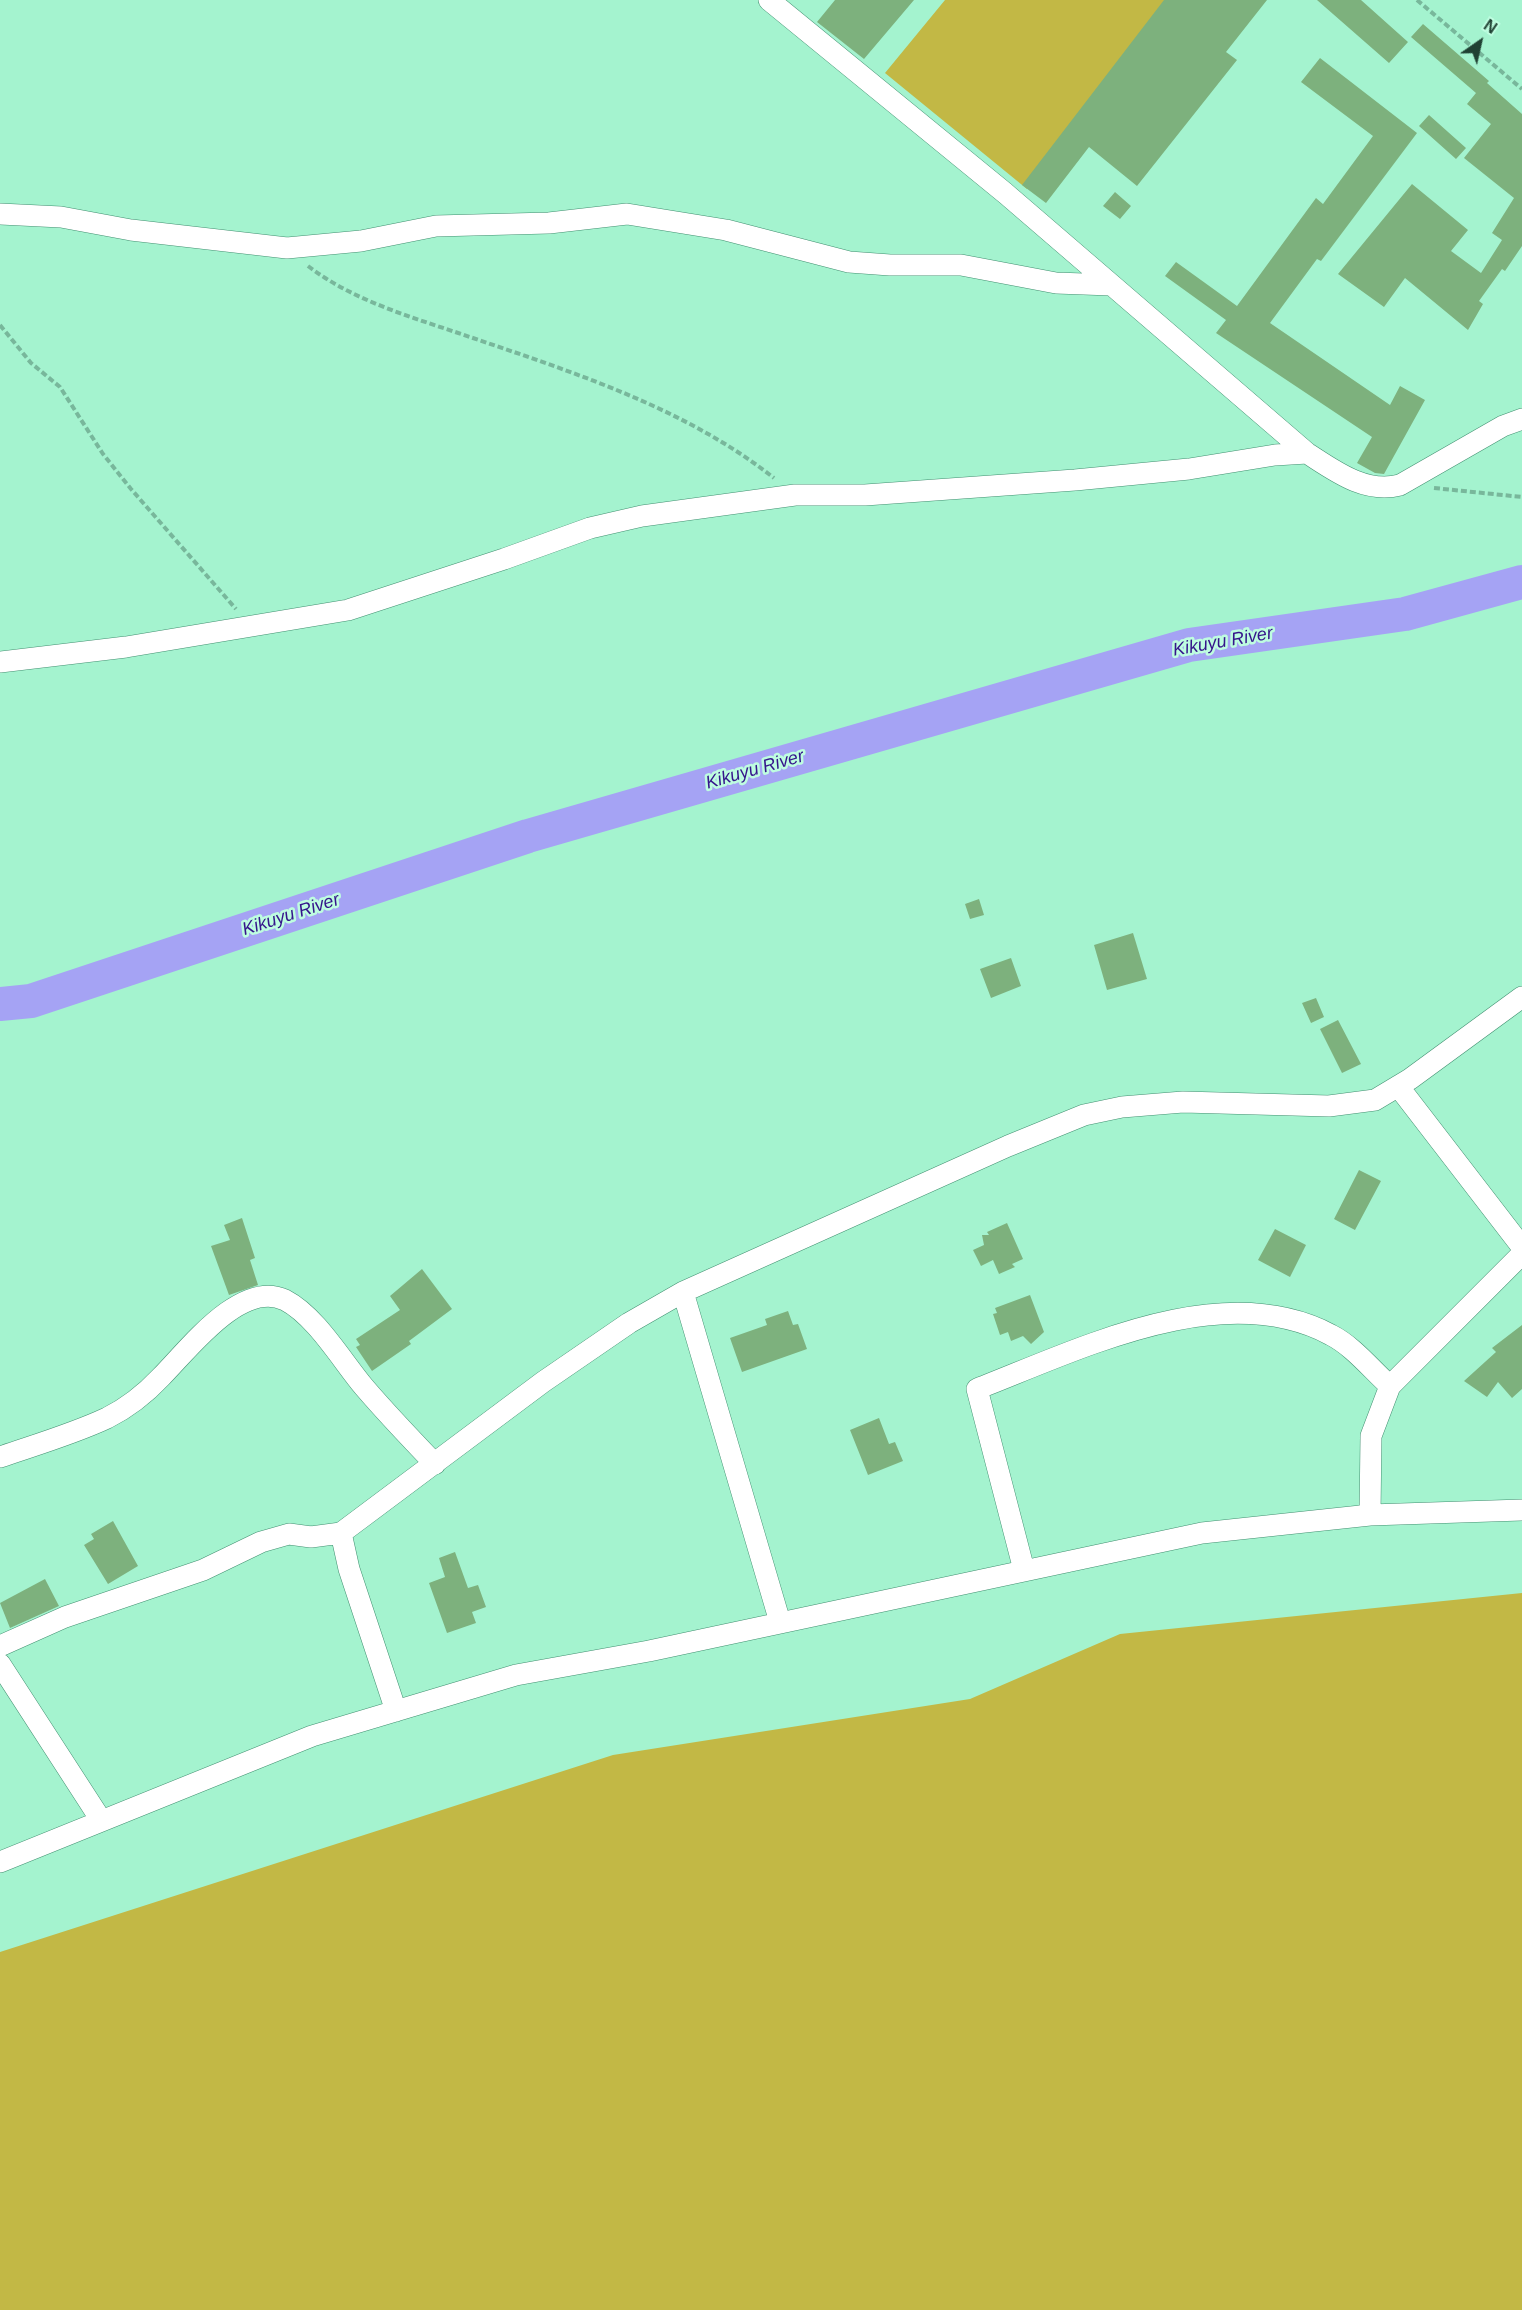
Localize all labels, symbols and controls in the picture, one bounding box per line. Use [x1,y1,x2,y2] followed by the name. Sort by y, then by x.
[1450,12,1510,72] north arrow
[1481,16,1500,37] text: N
[1171,623,1275,661] water label: Kikuyu River
[703,746,807,794] water label: Kikuyu River
[240,889,342,941] water label: Kikuyu River

